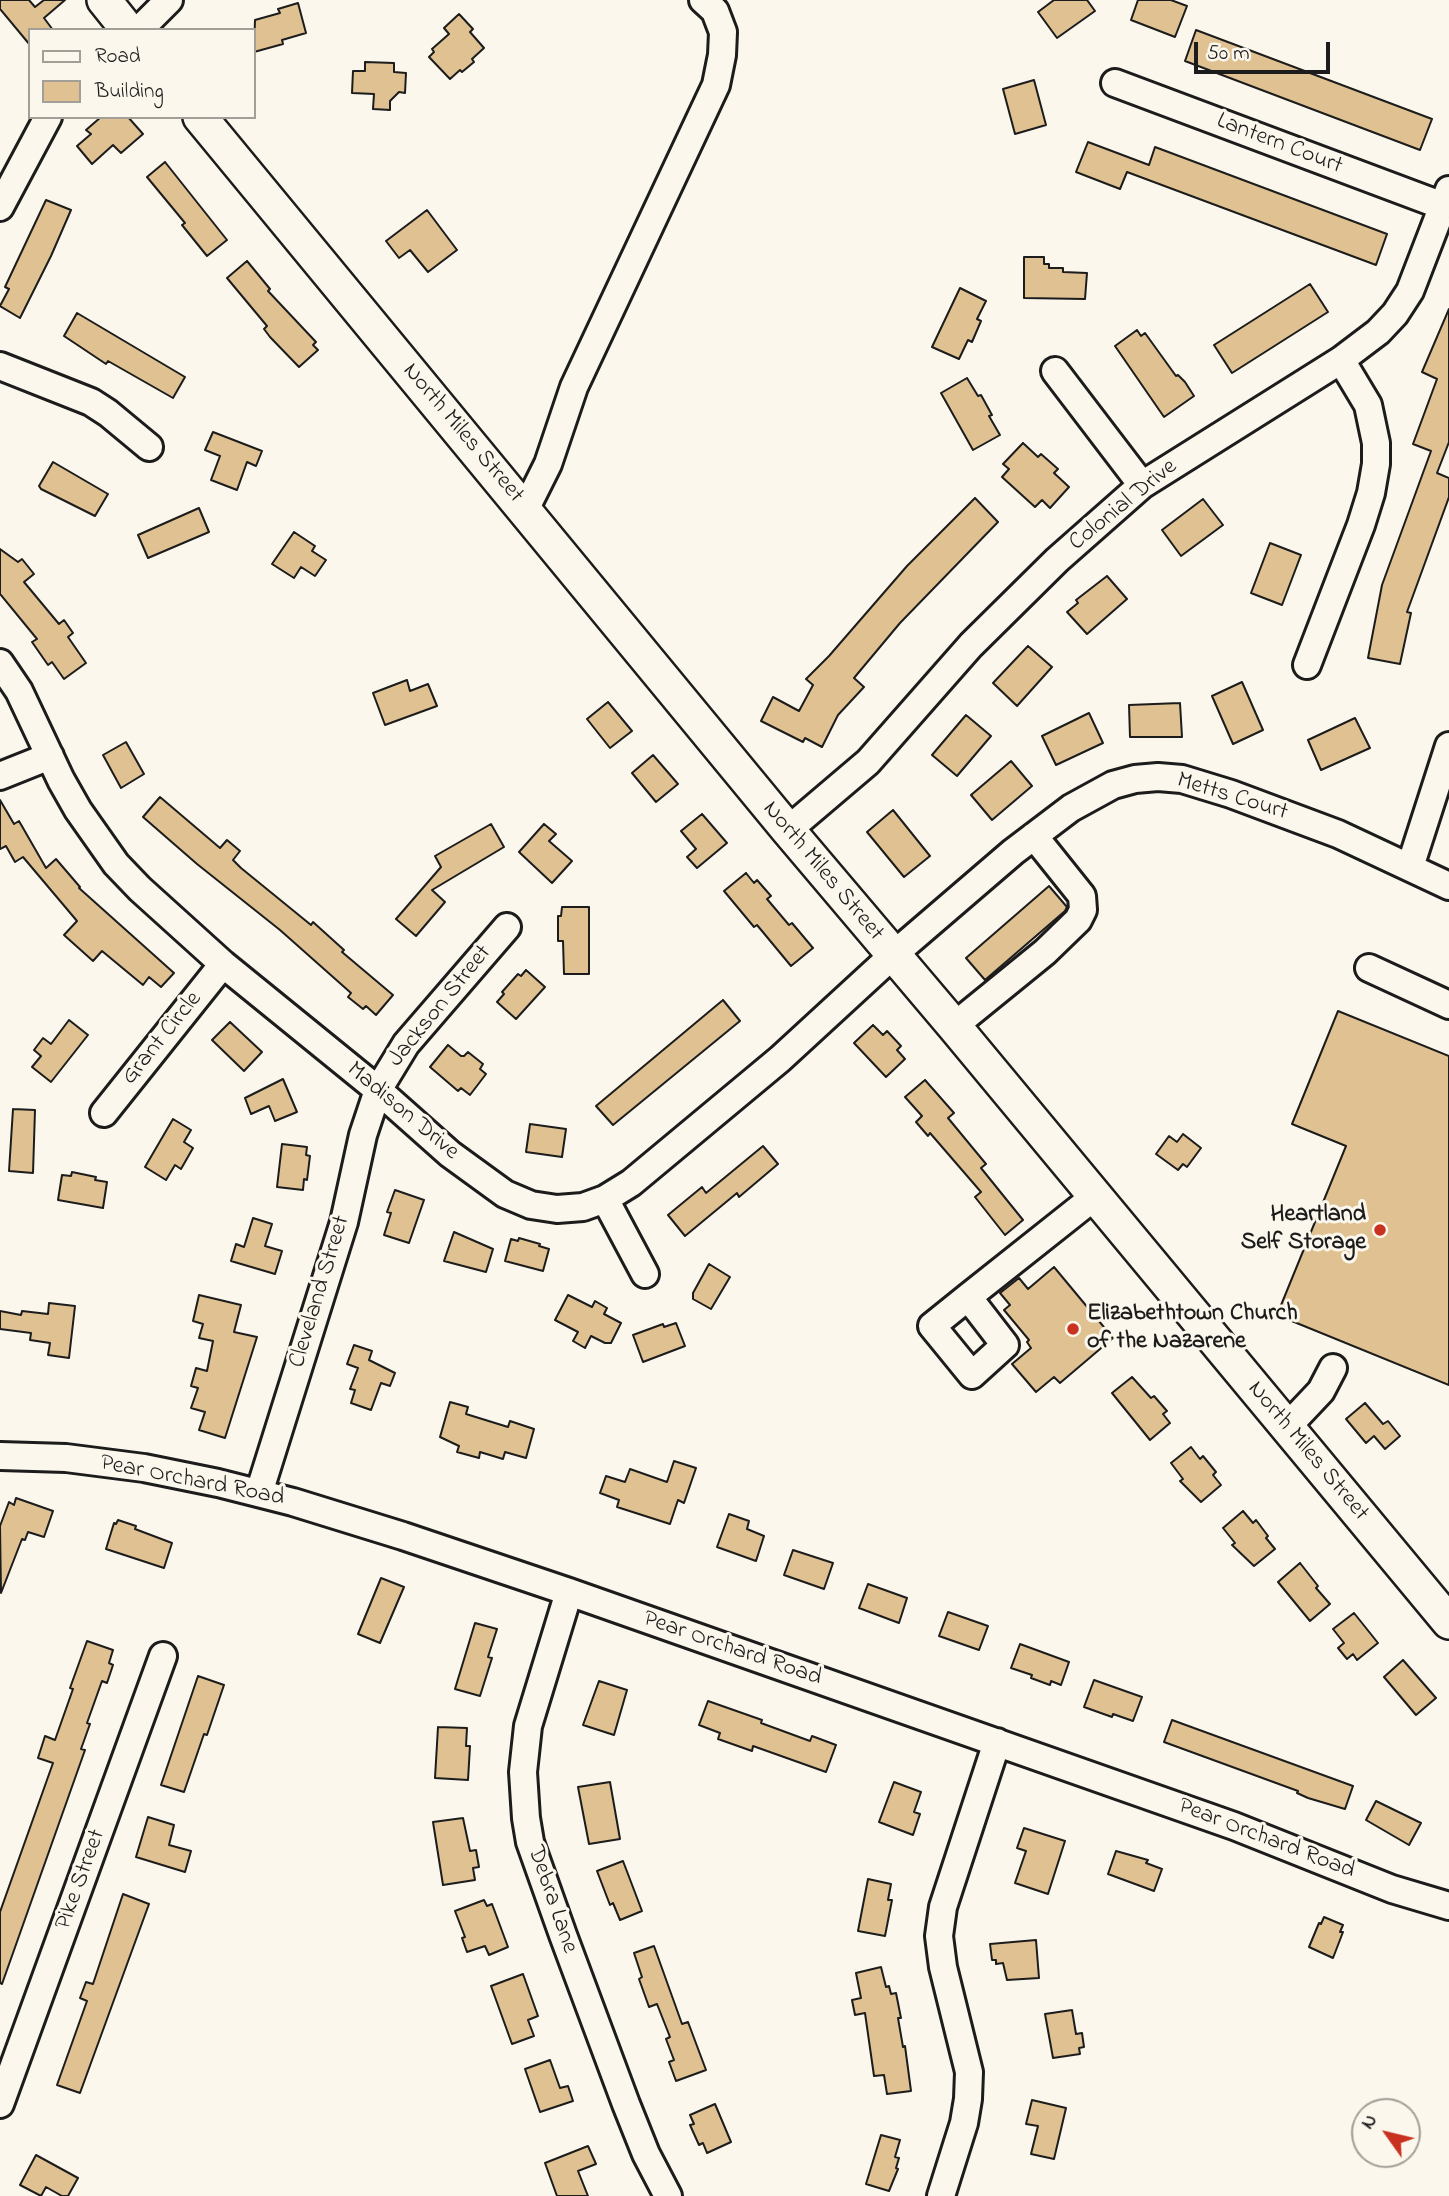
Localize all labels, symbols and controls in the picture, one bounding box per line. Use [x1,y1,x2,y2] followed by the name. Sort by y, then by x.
[28,28,256,119] legend
[1197,28,1334,72] scale bar
[1207,39,1250,69] text: 50 m
[95,42,141,72] text: Road
[95,77,164,107] text: Building
[1212,108,1346,182] street label: Lantern Court
[395,358,529,510] street label: North Miles Street
[1064,454,1184,558] street label: Colonial Drive
[1173,767,1291,829] street label: Metts Court
[755,796,889,948] street label: North Miles Street
[383,940,499,1074] street label: Jackson Street
[117,987,209,1091] street label: Grant Circle
[340,1057,464,1167] street label: Madison Drive
[1241,1202,1366,1258] place label: Heartland Self Storage
[284,1212,358,1372] street label: Cleveland Street
[1372,1222,1388,1238] marker: Heartland Self Storage
[1087,1301,1298,1357] place label: Elizabethtown Church of the Nazarene
[1065,1321,1081,1337] marker: Elizabethtown Church of the Nazarene
[1240,1376,1374,1528] street label: North Miles Street
[97,1450,287,1514] street label: Pear Orchard Road
[639,1606,825,1694] street label: Pear Orchard Road
[1174,1793,1358,1887] street label: Pear Orchard Road
[51,1826,113,1934] street label: Pike Street
[519,1842,583,1958] street label: Debra Lane
[1351,2098,1421,2168] north arrow
[1355,2109,1385,2135] text: N

